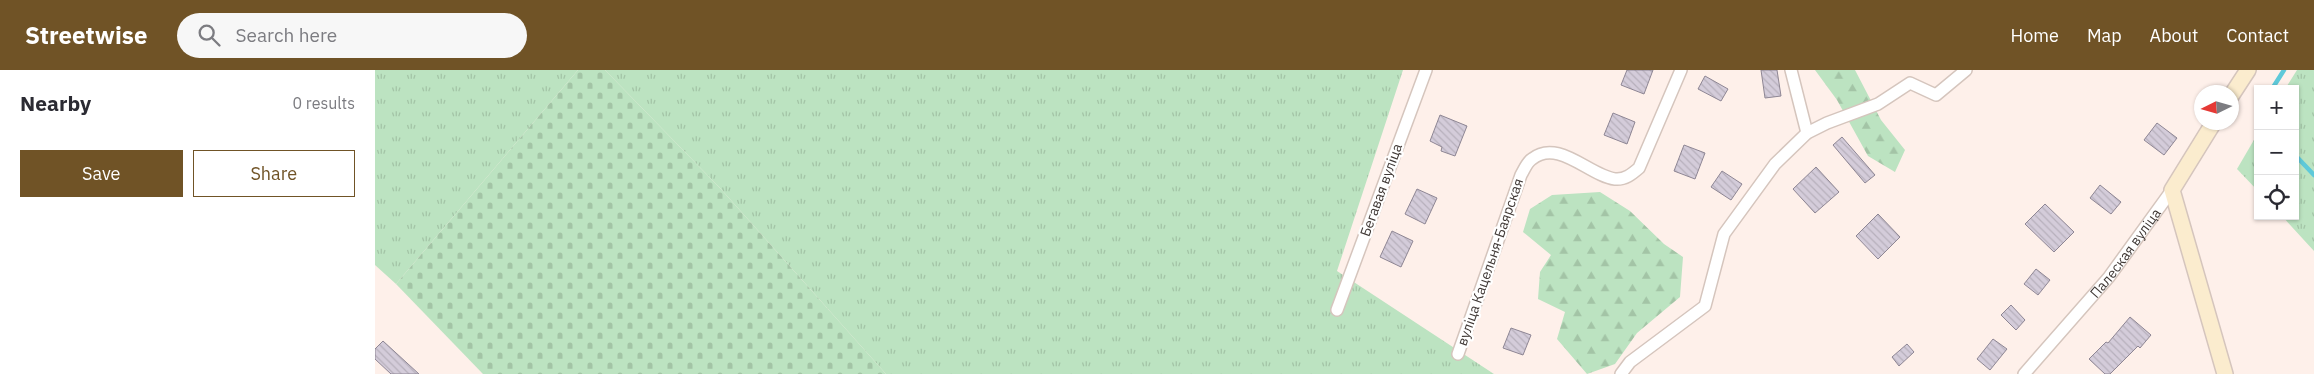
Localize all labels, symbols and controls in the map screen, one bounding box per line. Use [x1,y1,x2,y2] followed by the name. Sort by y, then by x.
[177,13,527,58] search box
[25,19,147,51] text: Streetwise
[195,21,223,49] icon: search
[235,23,337,47] text: Search here
[2011,24,2059,47] text: Home
[2087,24,2122,47] text: Map
[2150,24,2198,47] text: About
[2226,24,2289,47] text: Contact
[2194,85,2239,130] north arrow
[2254,85,2299,220] map controls
[2254,85,2299,130] button: +
[20,89,91,117] text: Nearby
[292,93,355,113] text: 0 results
[2254,130,2299,175] button: −
[1356,141,1406,239] street label: Бегавая вуліца
[20,150,183,197] button: Save
[193,150,355,197] button: Share
[2254,175,2299,220] button: locate
[1453,176,1527,348] street label: вуліца Кацельня-Баярская
[2086,204,2165,302] street label: Палеская вуліца

